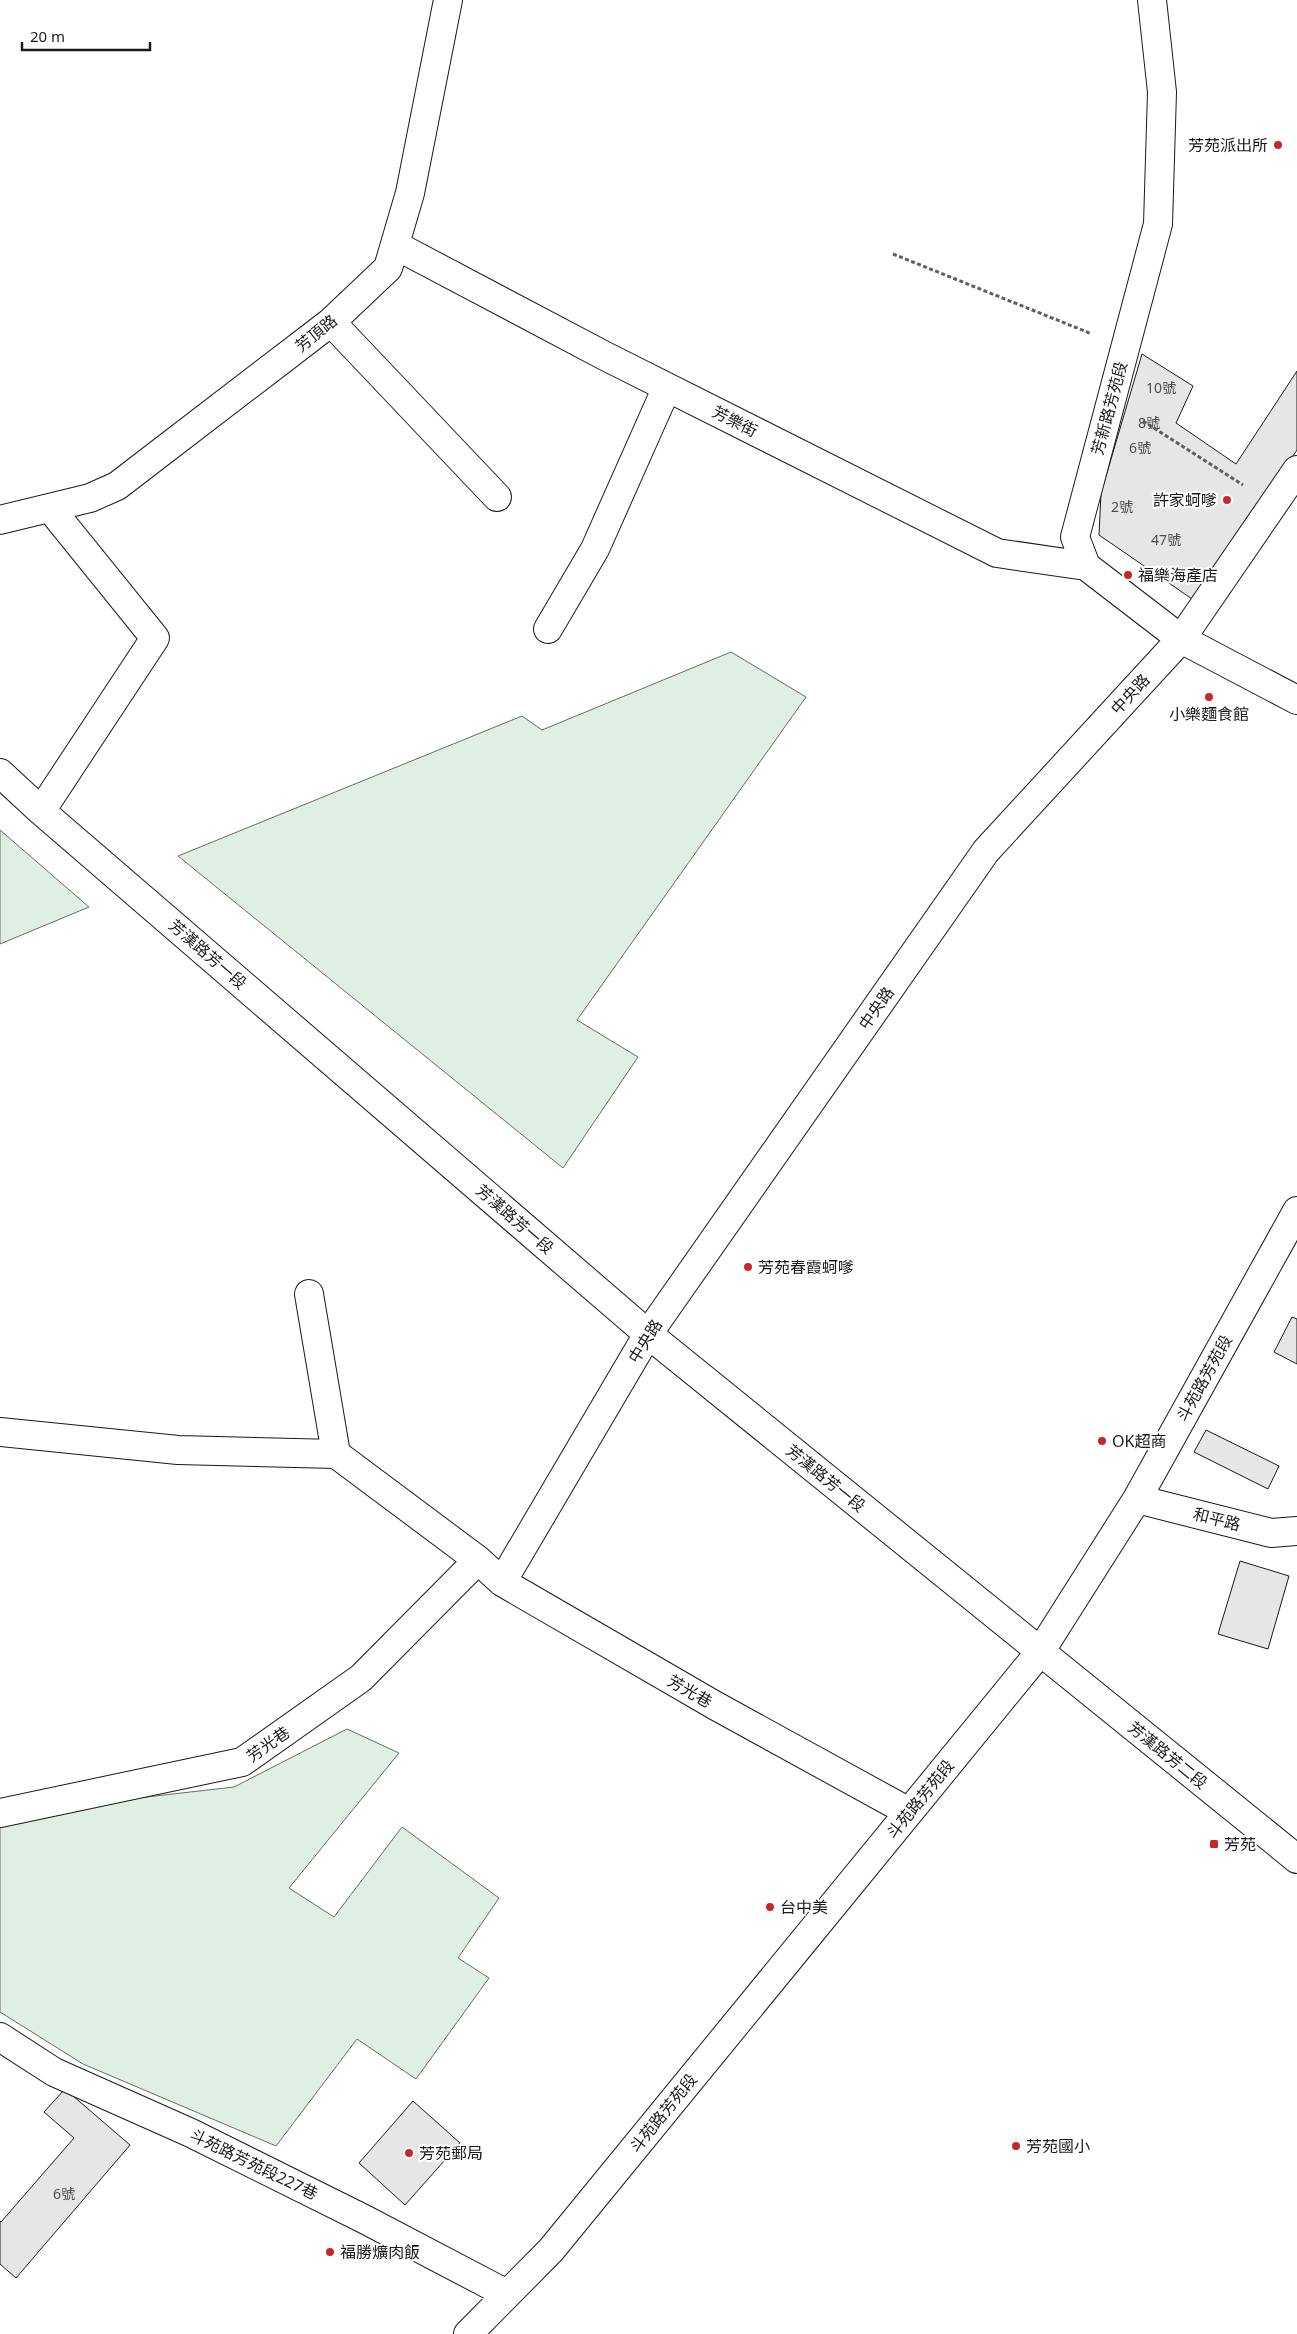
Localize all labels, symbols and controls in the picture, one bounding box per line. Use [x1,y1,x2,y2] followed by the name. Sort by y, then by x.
[22,20,150,52] scale bar
[30,26,65,46] text: 20 m
[1188,134,1268,156] place label: 芳苑派出所
[1272,139,1284,151] marker: 芳苑派出所
[290,309,342,357] street label: 芳頂路
[1086,359,1132,457] street label: 芳新路芳苑段
[1146,378,1176,397] house number: 10號
[709,400,761,442] street label: 芳樂街
[1138,413,1160,432] house number: 8號
[1129,438,1151,457] house number: 6號
[1153,489,1217,511] place label: 許家蚵嗲
[1221,494,1233,506] marker: 許家蚵嗲
[1111,497,1133,516] house number: 2號
[1151,530,1181,549] house number: 47號
[1138,564,1218,586] place label: 福樂海產店
[1122,569,1134,581] marker: 福樂海產店
[1106,669,1154,719] street label: 中央路
[1203,691,1215,703] marker: 小樂麵食館
[1169,703,1249,725] place label: 小樂麵食館
[165,914,251,994] street label: 芳漢路芳一段
[853,982,899,1034] street label: 中央路
[472,1179,558,1259] street label: 芳漢路芳一段
[758,1256,854,1278] place label: 芳苑春霞蚵嗲
[742,1261,754,1273] marker: 芳苑春霞蚵嗲
[623,1315,667,1367] street label: 中央路
[1171,1331,1237,1425] street label: 斗苑路芳苑段
[1112,1430,1166,1452] place label: OK超商
[1096,1435,1108,1447] marker: OK超商
[782,1439,870,1517] street label: 芳漢路芳一段
[1191,1503,1243,1535] street label: 和平路
[664,1669,716,1713] street label: 芳光巷
[1124,1716,1212,1794] street label: 芳漢路芳二段
[242,1721,294,1767] street label: 芳光巷
[881,1755,959,1843] street label: 斗苑路芳苑段
[1224,1833,1256,1855] place label: 芳苑
[1208,1838,1220,1850] marker: 芳苑
[780,1896,828,1918] place label: 台中美
[764,1901,776,1913] marker: 台中美
[624,2069,702,2157] street label: 斗苑路芳苑段
[187,2124,321,2204] street label: 斗苑路芳苑段227巷
[1026,2135,1090,2157] place label: 芳苑國小
[1010,2140,1022,2152] marker: 芳苑國小
[419,2142,483,2164] place label: 芳苑郵局
[403,2147,415,2159] marker: 芳苑郵局
[53,2184,75,2203] house number: 6號
[340,2241,420,2263] place label: 福勝爌肉飯
[324,2246,336,2258] marker: 福勝爌肉飯

